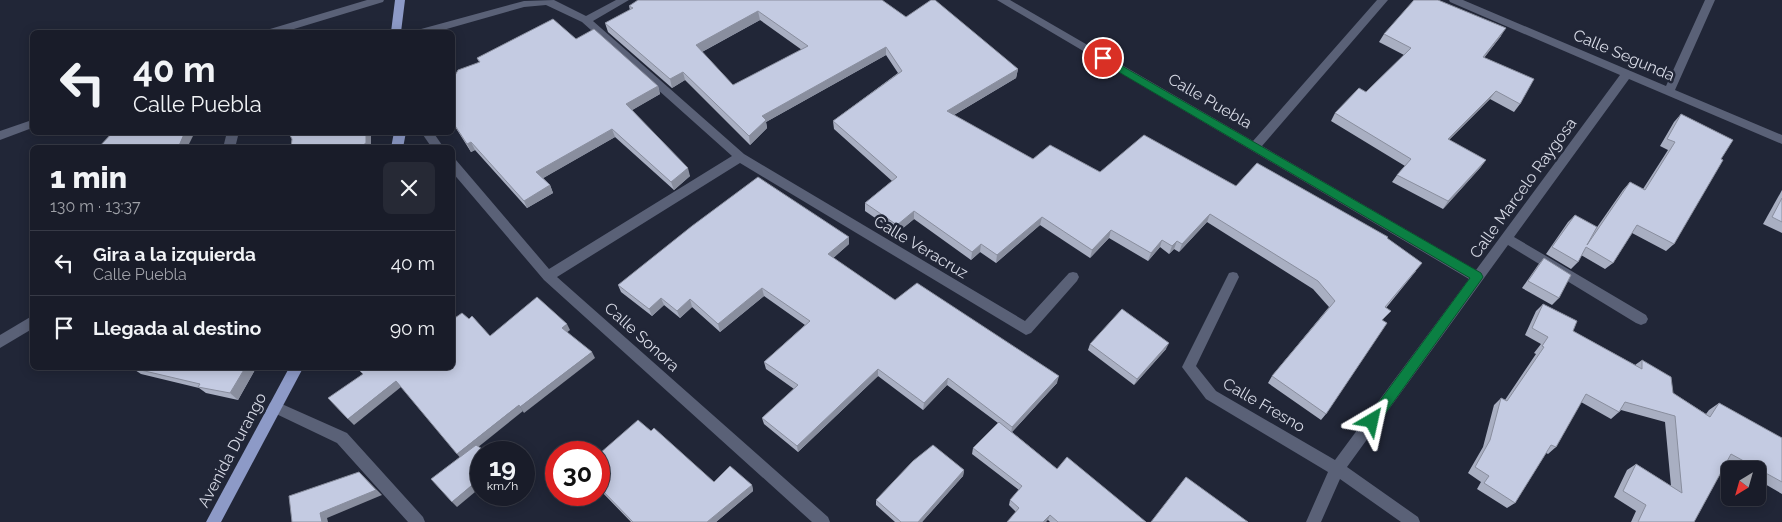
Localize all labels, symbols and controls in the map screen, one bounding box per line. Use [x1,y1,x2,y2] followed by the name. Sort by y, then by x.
[1570,25,1678,85] street label: Calle Segunda
[1082,37,1124,79] pin
[1089,44,1117,72] icon: arrive
[133,49,215,90] text: 40 m
[50,50,115,115] icon: left
[1165,69,1255,133] street label: Calle Puebla
[133,91,262,117] text: Calle Puebla
[1466,114,1580,262] street label: Calle Marcelo Raygosa
[50,160,127,195] text: 1 min
[383,162,435,214] button: close
[50,197,141,216] text: 130 m · 13:37
[870,211,972,283] street label: Calle Veracruz
[93,243,256,265] text: Gira a la izquierda
[50,249,78,277] icon: left
[391,252,435,274] text: 40 m
[93,265,187,284] text: Calle Puebla
[601,298,683,376] street label: Calle Sonora
[50,314,78,342] icon: arrive
[93,317,261,339] text: Llegada al destino
[390,317,435,339] text: 90 m
[1219,374,1309,436] street label: Calle Fresno
[194,389,270,511] street label: Avenida Durango
[1345,394,1397,446] position arrow
[545,441,610,506] speed limit sign: 30
[489,452,516,482] text: 19
[1721,461,1766,506] north arrow
[1721,461,1766,506] map controls
[487,479,518,493] text: km/h

